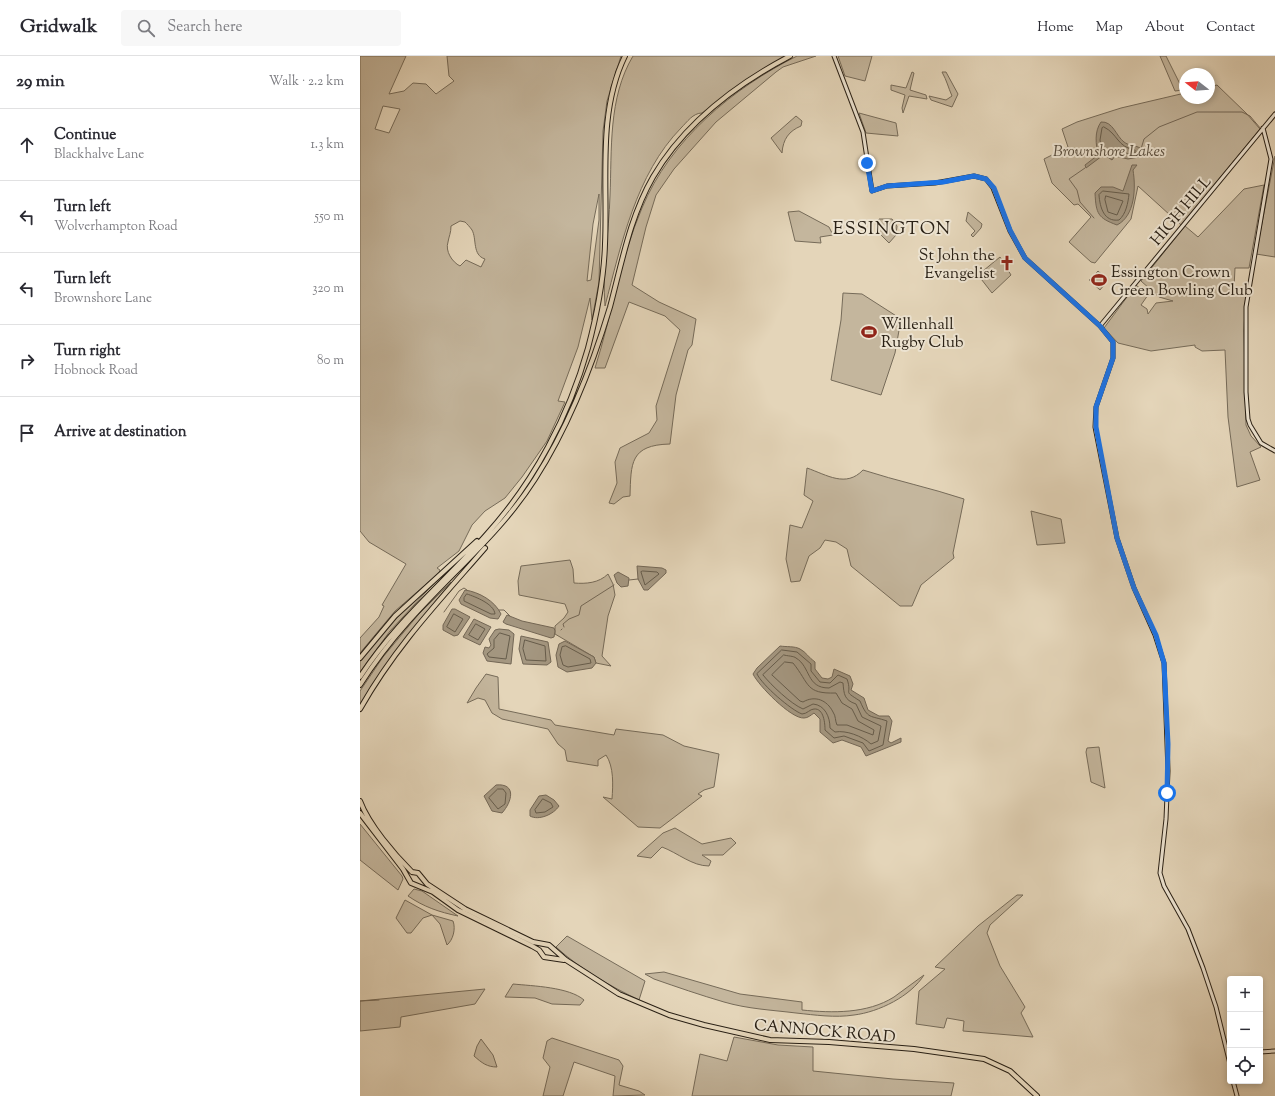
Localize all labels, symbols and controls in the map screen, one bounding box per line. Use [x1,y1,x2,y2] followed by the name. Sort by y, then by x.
[121,10,401,46] search box
[20,14,97,41] text: Gridwalk
[135,17,157,39] icon: search
[167,17,243,38] text: Search here
[1037,18,1074,38] text: Home
[1096,18,1123,38] text: Map
[1145,18,1184,38] text: About
[1206,18,1255,38] text: Contact
[1179,68,1215,104] north arrow
[16,70,65,94] text: 29 min
[269,73,344,91] text: Walk · 2.2 km
[54,125,116,146] text: Continue
[16,134,38,156] icon: ahead
[310,136,344,154] text: 1.3 km
[1053,141,1165,164] park label: Brownshore Lakes
[54,146,144,164] text: Blackhalve Lane
[858,154,876,172] route end
[1146,172,1218,251] street label: HIGH HILL
[54,197,111,218] text: Turn left
[16,206,38,228] icon: left
[315,208,344,226] text: 550 m
[833,217,951,243] district label: ESSINGTON
[54,218,178,236] text: Wolverhampton Road
[919,245,996,286] place label: St John the Evangelist
[998,254,1016,272] church icon: St John the Evangelist
[1111,262,1253,303] place label: Essington Crown Green Bowling Club
[54,269,111,290] text: Turn left
[1090,271,1108,289] sports icon: Essington Crown Green Bowling Club
[16,278,38,300] icon: left
[312,280,344,298] text: 320 m
[54,290,152,308] text: Brownshore Lane
[881,314,964,355] place label: Willenhall Rugby Club
[860,323,878,341] sports icon: Willenhall Rugby Club
[54,341,120,362] text: Turn right
[16,350,38,372] icon: right
[317,352,344,370] text: 80 m
[54,362,138,380] text: Hobnock Road
[16,422,38,444] icon: arrive
[54,422,187,443] text: Arrive at destination
[1158,784,1176,802] route start
[1227,976,1263,1084] map controls
[1227,976,1263,1012] button: +
[1227,1012,1263,1048] button: −
[753,1015,896,1050] street label: CANNOCK ROAD
[1227,1048,1263,1084] button: locate

